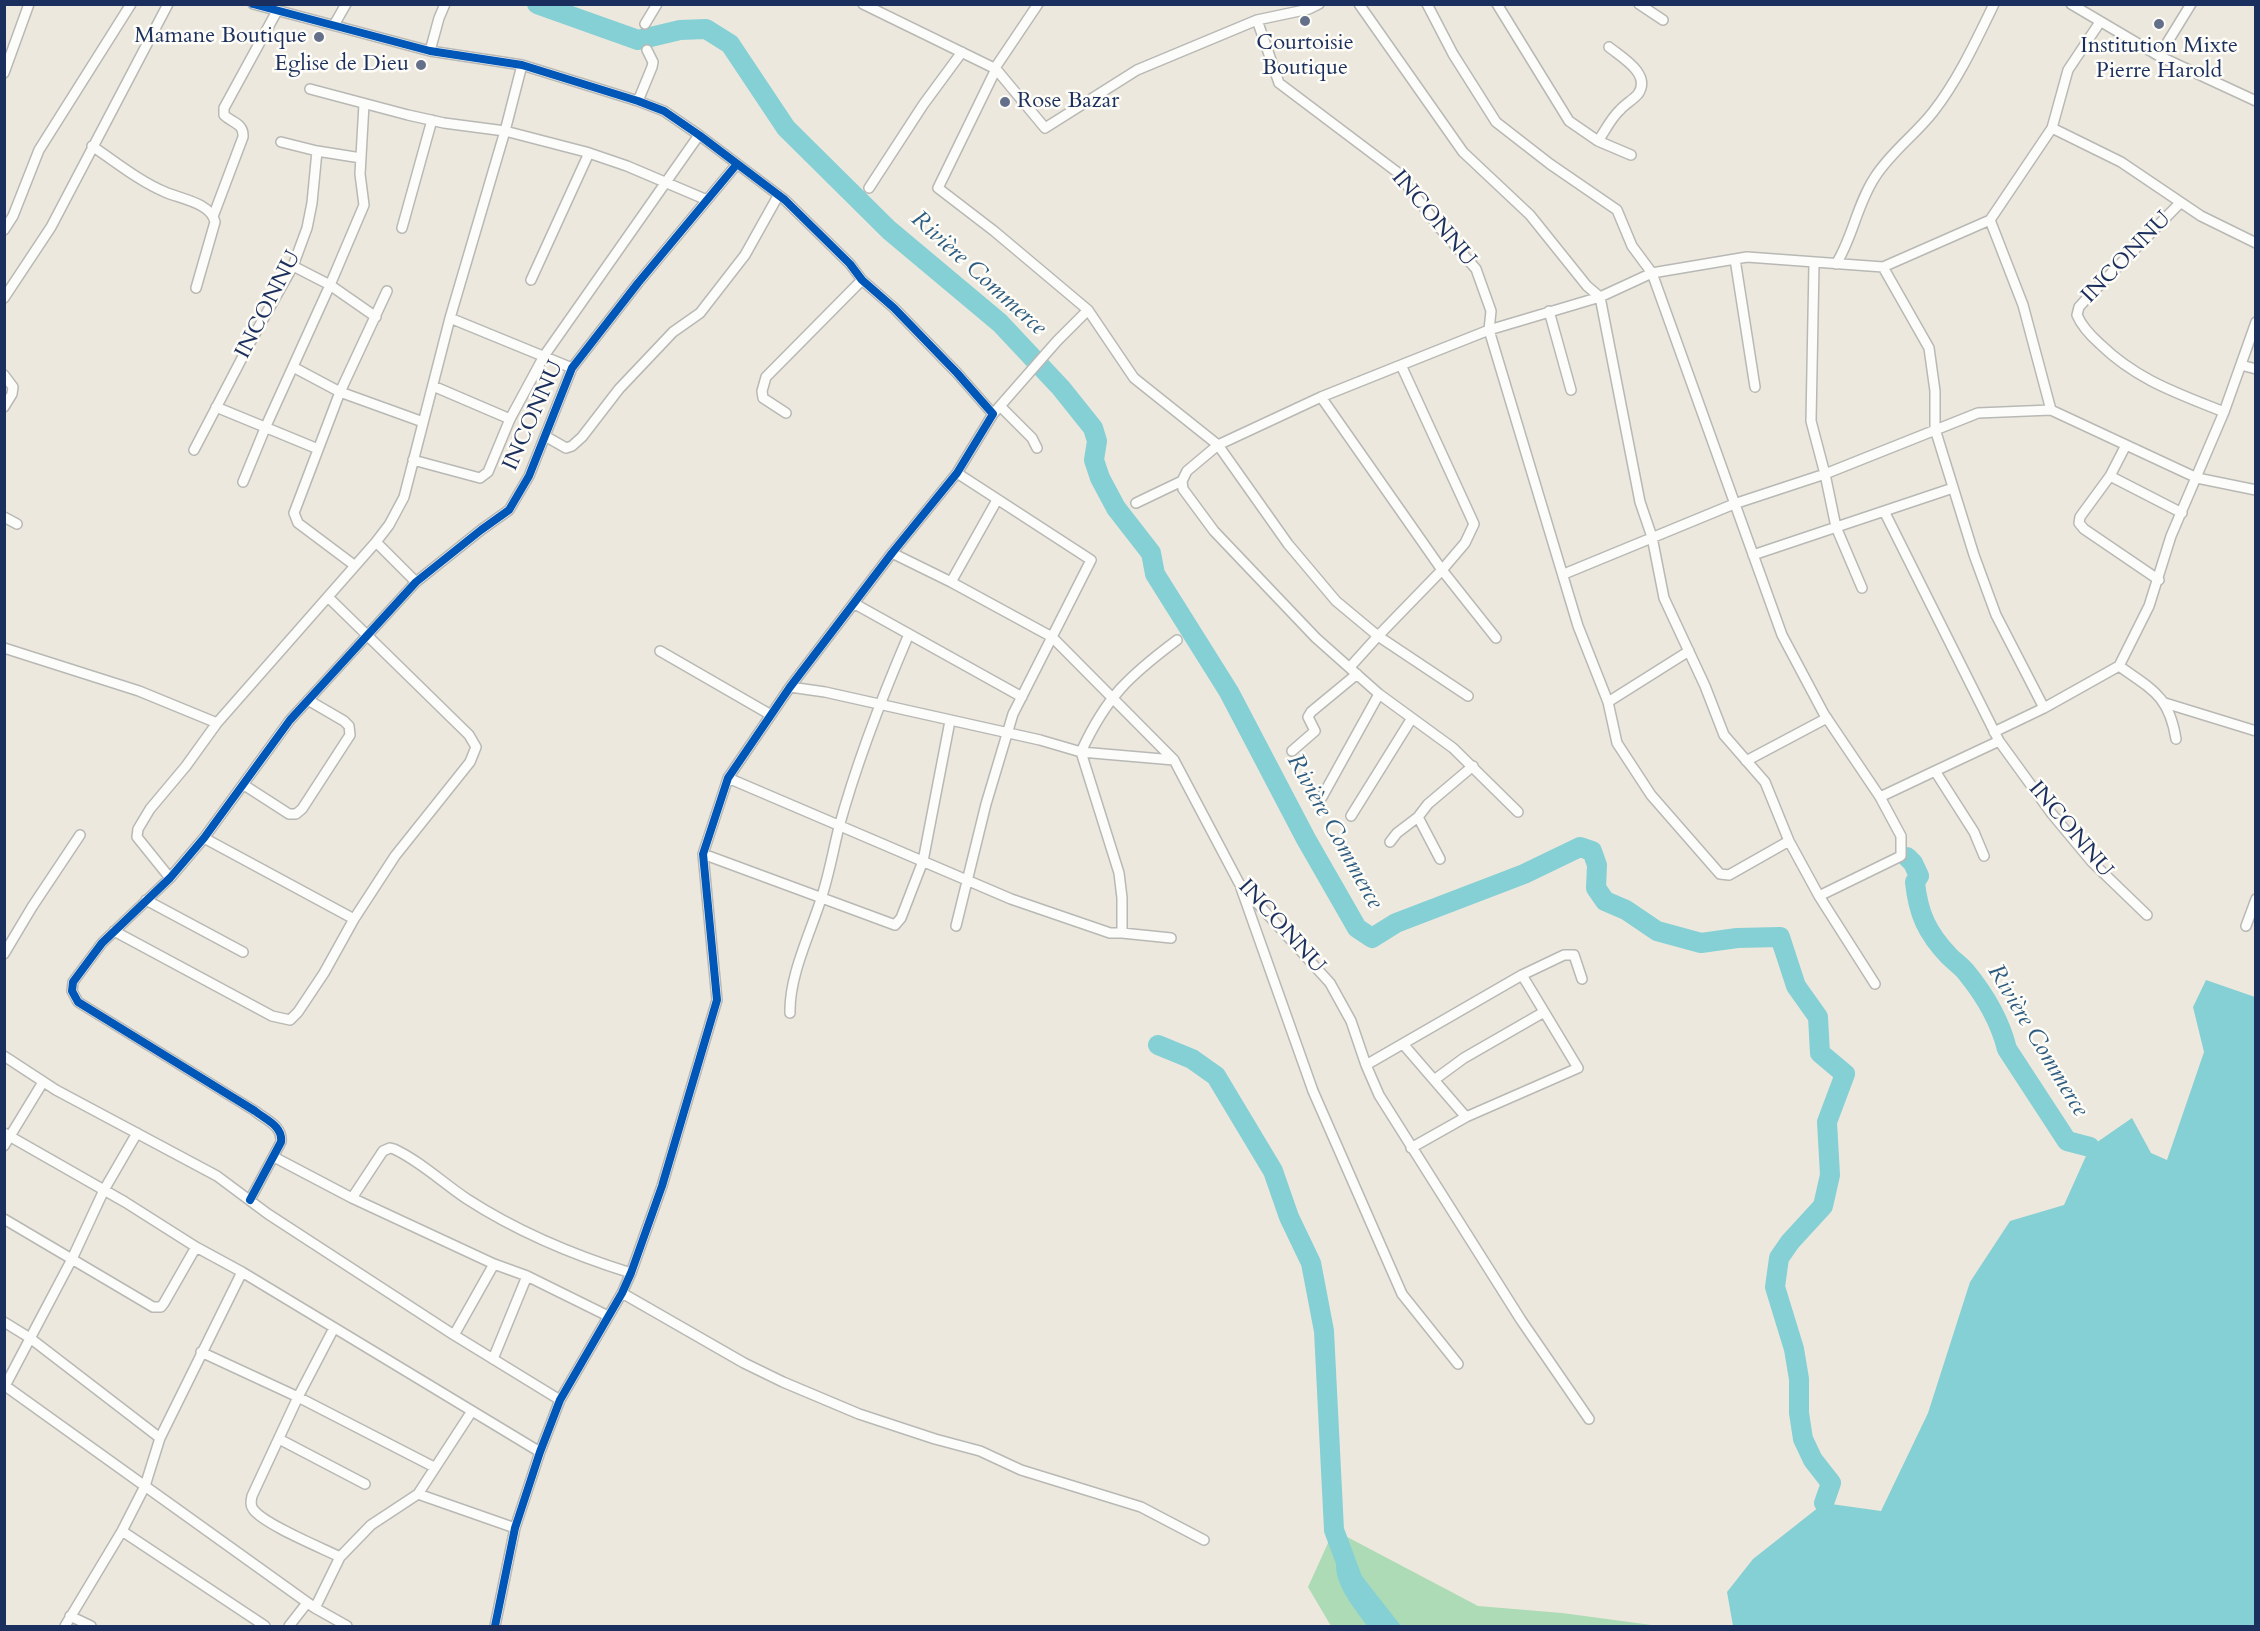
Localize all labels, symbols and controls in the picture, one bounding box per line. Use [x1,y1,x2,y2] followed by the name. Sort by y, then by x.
[1298,14,1312,28] marker: Courtoisie Boutique
[2152,17,2166,31] marker: Institution Mixte Pierre Harold
[134,24,307,50] place label: Mamane Boutique
[312,30,326,44] marker: Mamane Boutique
[1256,31,1354,82] place label: Courtoisie Boutique
[2080,34,2238,86] place label: Institution Mixte Pierre Harold
[274,52,409,78] place label: Eglise de Dieu
[414,58,428,72] marker: Eglise de Dieu
[1017,89,1119,115] place label: Rose Bazar
[998,95,1012,109] marker: Rose Bazar
[1385,165,1481,273] street label: INCONNU
[904,206,1052,342] water label: Rivière Commerce
[2077,207,2177,309] street label: INCONNU
[231,247,307,363] street label: INCONNU
[498,357,570,475] street label: INCONNU
[1280,750,1388,914] water label: Rivière Commerce
[2022,776,2118,884] street label: INCONNU
[1232,874,1330,980] street label: INCONNU
[1980,960,2094,1122] water label: Rivière Commerce

